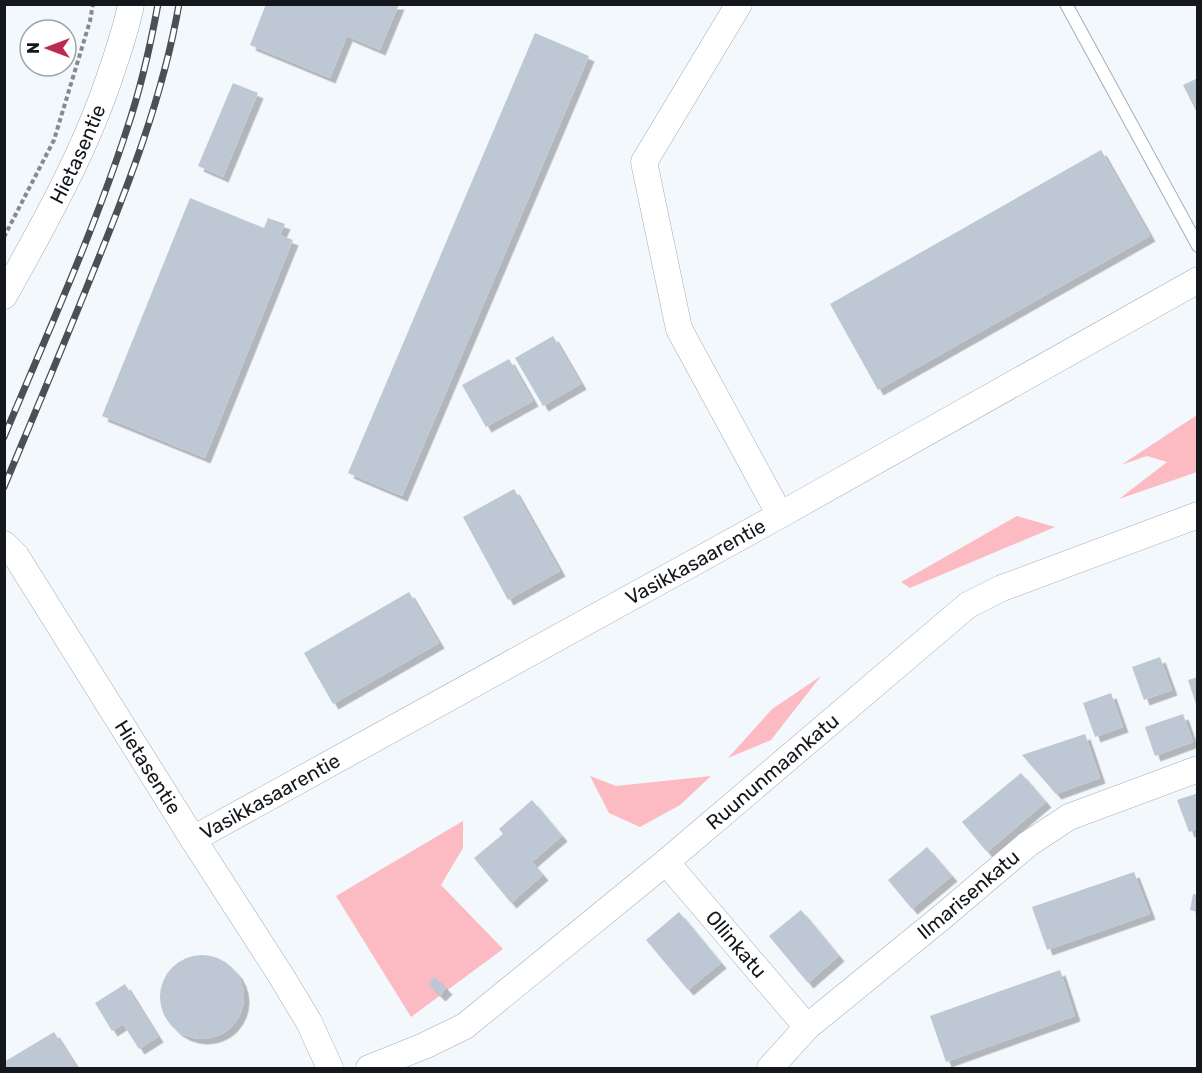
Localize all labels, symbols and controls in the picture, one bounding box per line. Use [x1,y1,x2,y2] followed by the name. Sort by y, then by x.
[18,18,78,78] north arrow
[24,42,43,54] text: N
[44,101,111,208] street label: Hietasentie
[621,513,770,610] street label: Vasikkasaarentie
[701,708,844,835] street label: Ruununmaankatu
[110,716,186,819] street label: Hietasentie
[196,748,344,845] street label: Vasikkasaarentie
[912,845,1024,944] street label: Ilmarisenkatu
[701,905,772,983] street label: Ollinkatu

